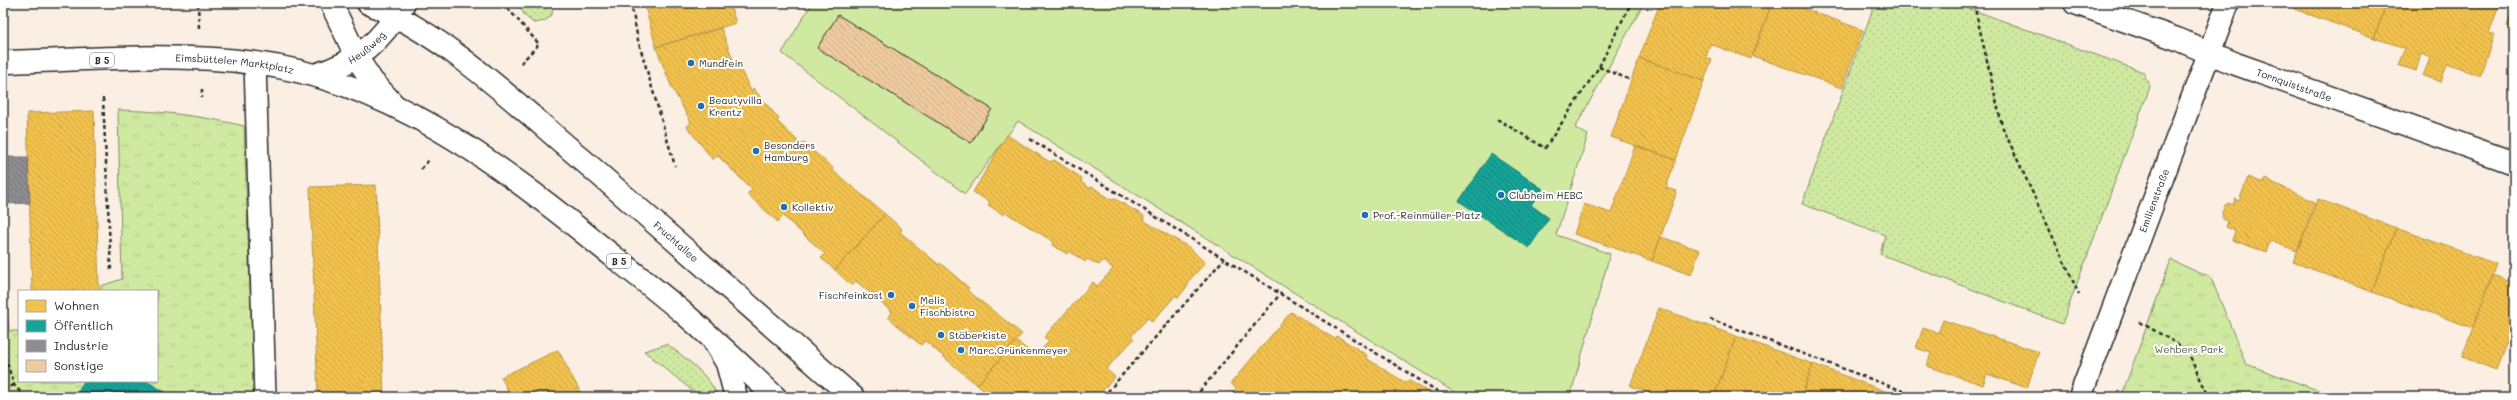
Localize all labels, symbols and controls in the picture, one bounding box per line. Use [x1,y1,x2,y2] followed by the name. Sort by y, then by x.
[345,28,389,67] street label: Heußweg
[175,50,296,77] street label: Eimsbütteler Marktplatz
[90,53,114,67] road number: B 5
[699,56,743,70] place label: Mundfein
[686,58,696,68] marker: Mundfein
[2254,65,2334,105] street label: Tornquiststraße
[709,93,762,119] place label: Beautyvilla Krentz
[696,101,706,111] marker: Beautyvilla Krentz
[764,138,815,164] place label: Besonders Hamburg
[751,146,761,156] marker: Besonders Hamburg
[2135,166,2172,234] street label: Emilienstraße
[1509,188,1583,202] place label: Clubheim HEBC
[1496,190,1506,200] marker: Clubheim HEBC
[792,200,833,214] place label: Kollektiv
[779,202,789,212] marker: Kollektiv
[1373,208,1481,222] place label: Prof.-Reinmüller-Platz
[1360,210,1370,220] marker: Prof.-Reinmüller-Platz
[651,218,702,265] street label: Fruchtallee
[607,254,631,268] road number: B 5
[819,288,883,302] place label: Fischfeinkost
[18,290,158,382] legend
[886,290,896,300] marker: Fischfeinkost
[920,293,975,319] place label: Melis Fischbistro
[54,297,99,313] text: Wohnen
[907,301,917,311] marker: Melis Fischbistro
[54,317,113,333] text: Öffentlich
[949,328,1006,342] place label: Stöberkiste
[936,330,946,340] marker: Stöberkiste
[54,337,108,353] text: Industrie
[2155,342,2223,356] park label: Wehbers Park
[969,343,1068,357] place label: Marc.Grünkenmeyer
[956,345,966,355] marker: Marc.Grünkenmeyer
[54,357,104,373] text: Sonstige

